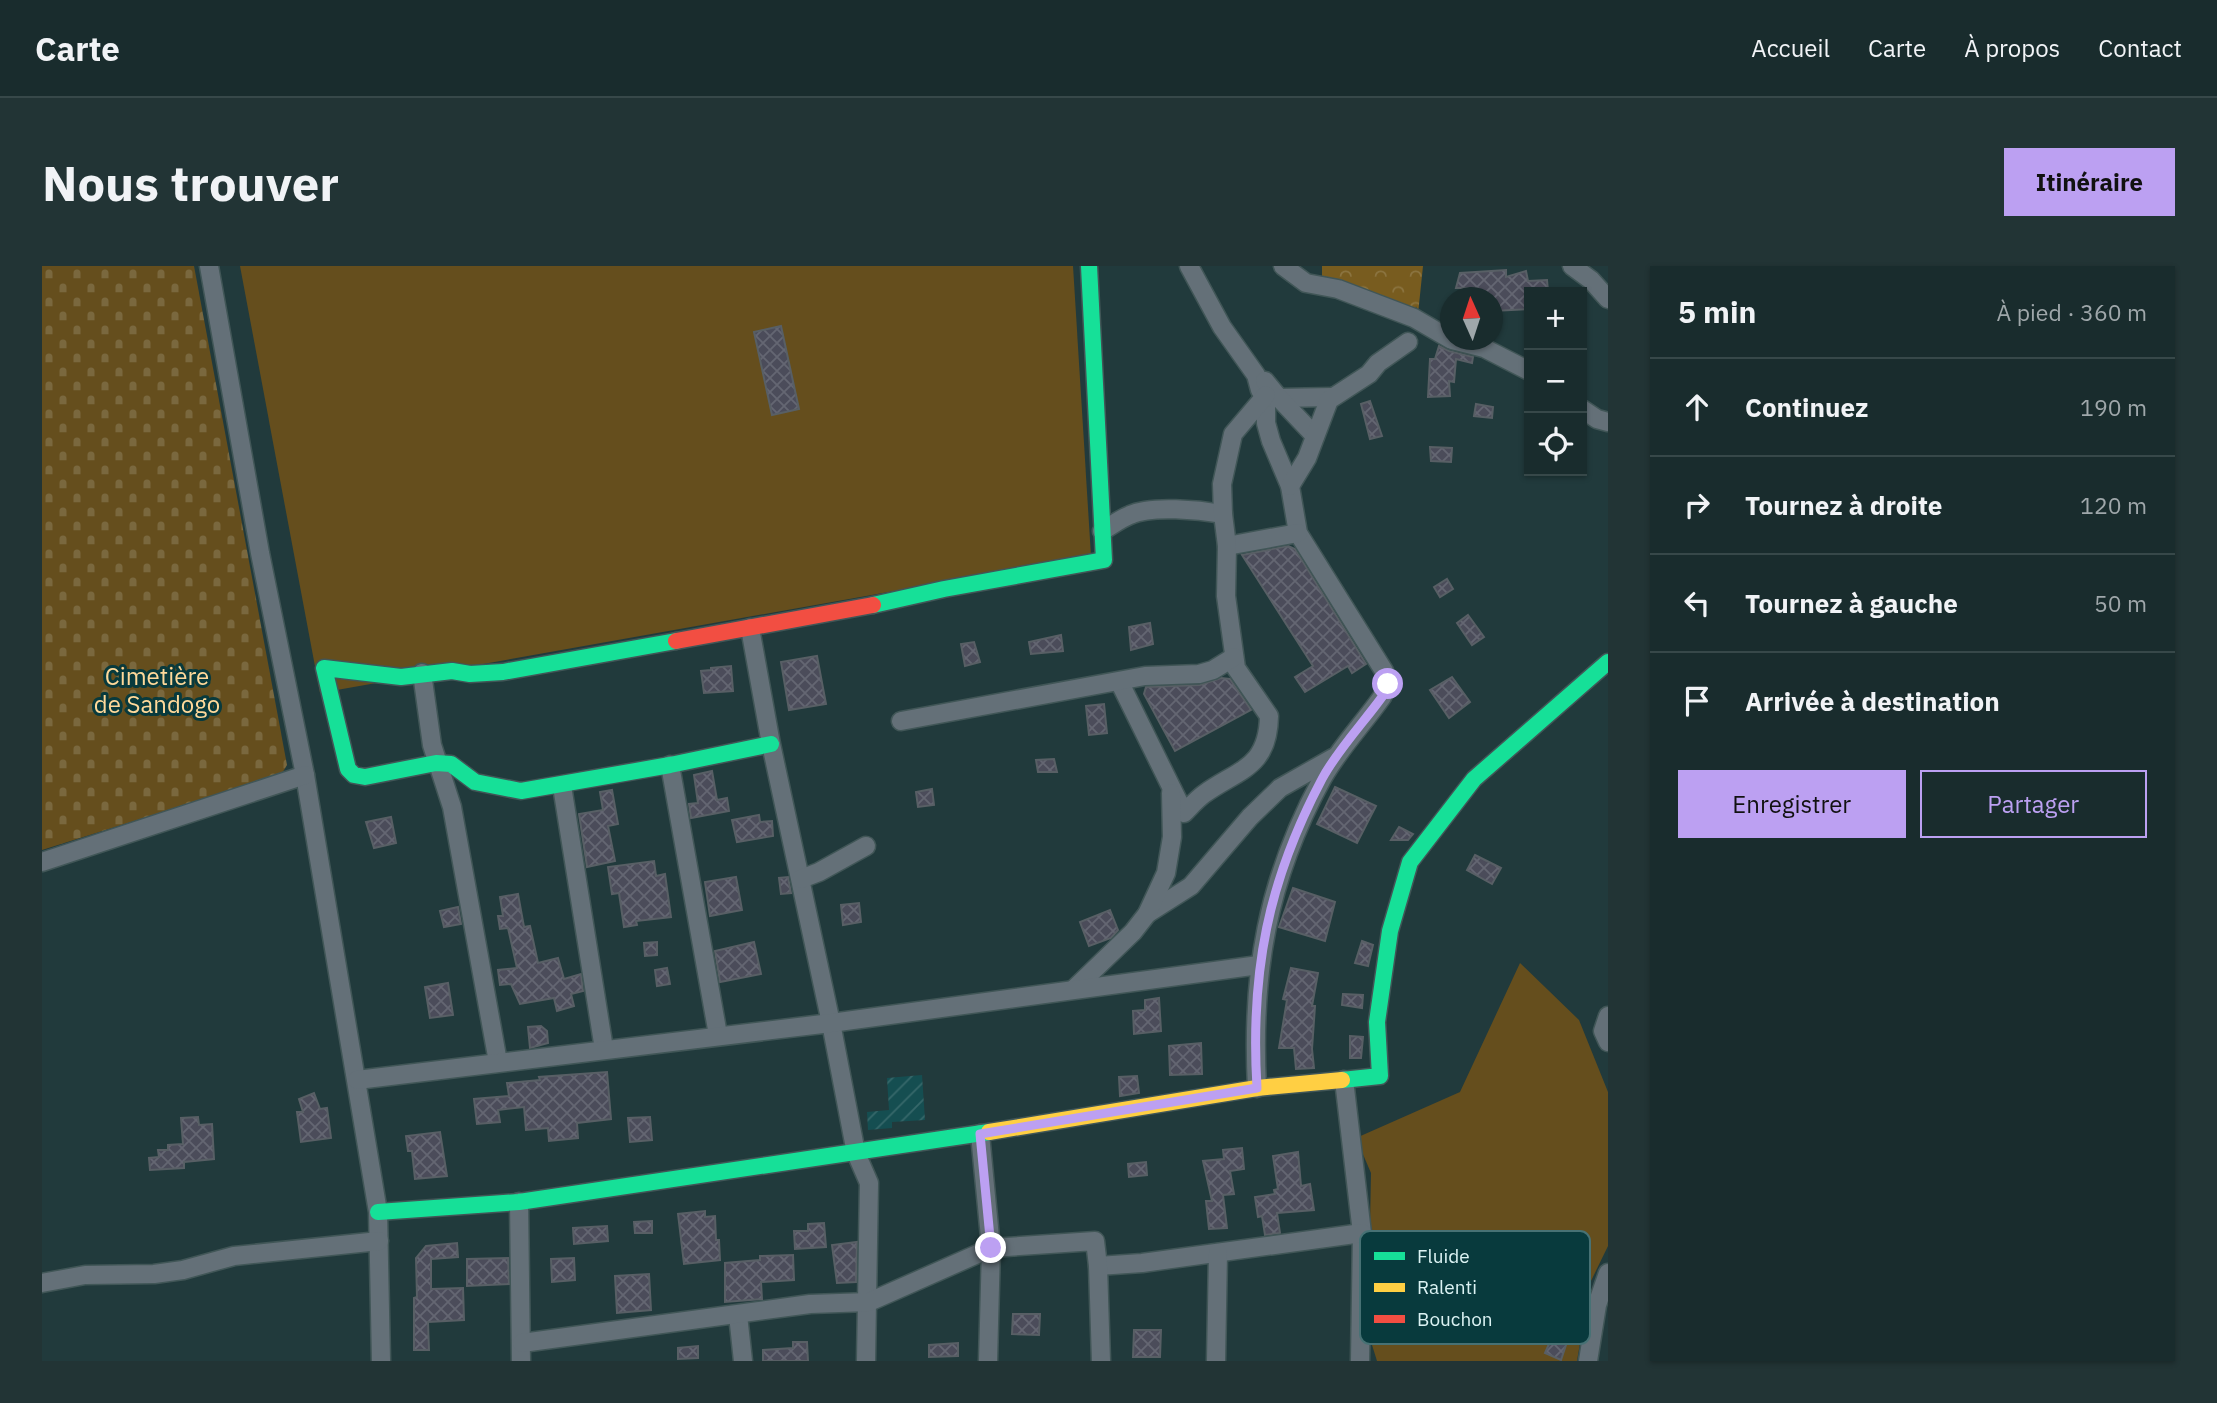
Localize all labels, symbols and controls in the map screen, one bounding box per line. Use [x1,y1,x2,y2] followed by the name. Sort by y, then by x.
[35,27,120,70] text: Carte
[1751,32,1830,64] text: Accueil
[1868,32,1926,64] text: Carte
[1964,32,2060,64] text: À propos
[2098,32,2182,64] text: Contact
[2004,148,2175,216] button: Itinéraire
[42,151,339,214] text: Nous trouver
[1440,287,1503,350] north arrow
[1524,287,1587,476] map controls
[1524,287,1587,350] button: +
[1678,292,1756,331] text: 5 min
[1997,297,2147,327] text: À pied · 360 m
[1524,350,1587,413] button: −
[1678,388,1716,426] icon: ahead
[1745,390,1868,424] text: Continuez
[2080,392,2147,422] text: 190 m
[1524,413,1587,476] button: locate
[1678,486,1716,524] icon: right
[1745,488,1942,522] text: Tournez à droite
[2080,490,2147,520] text: 120 m
[1678,584,1716,622] icon: left
[1745,586,1958,620] text: Tournez à gauche
[2094,588,2147,618] text: 50 m
[94,660,220,720] park label: Cimetière de Sandogo
[1372,668,1403,699] route start
[1678,682,1716,720] icon: arrive
[1745,684,2000,718] text: Arrivée à destination
[1678,770,1906,838] button: Enregistrer
[1920,770,2147,838] button: Partager
[1360,1231,1590,1344] legend
[975,1232,1006,1263] route end
[1417,1244,1470,1268] text: Fluide
[1417,1275,1477,1299] text: Ralenti
[1417,1307,1493,1331] text: Bouchon

